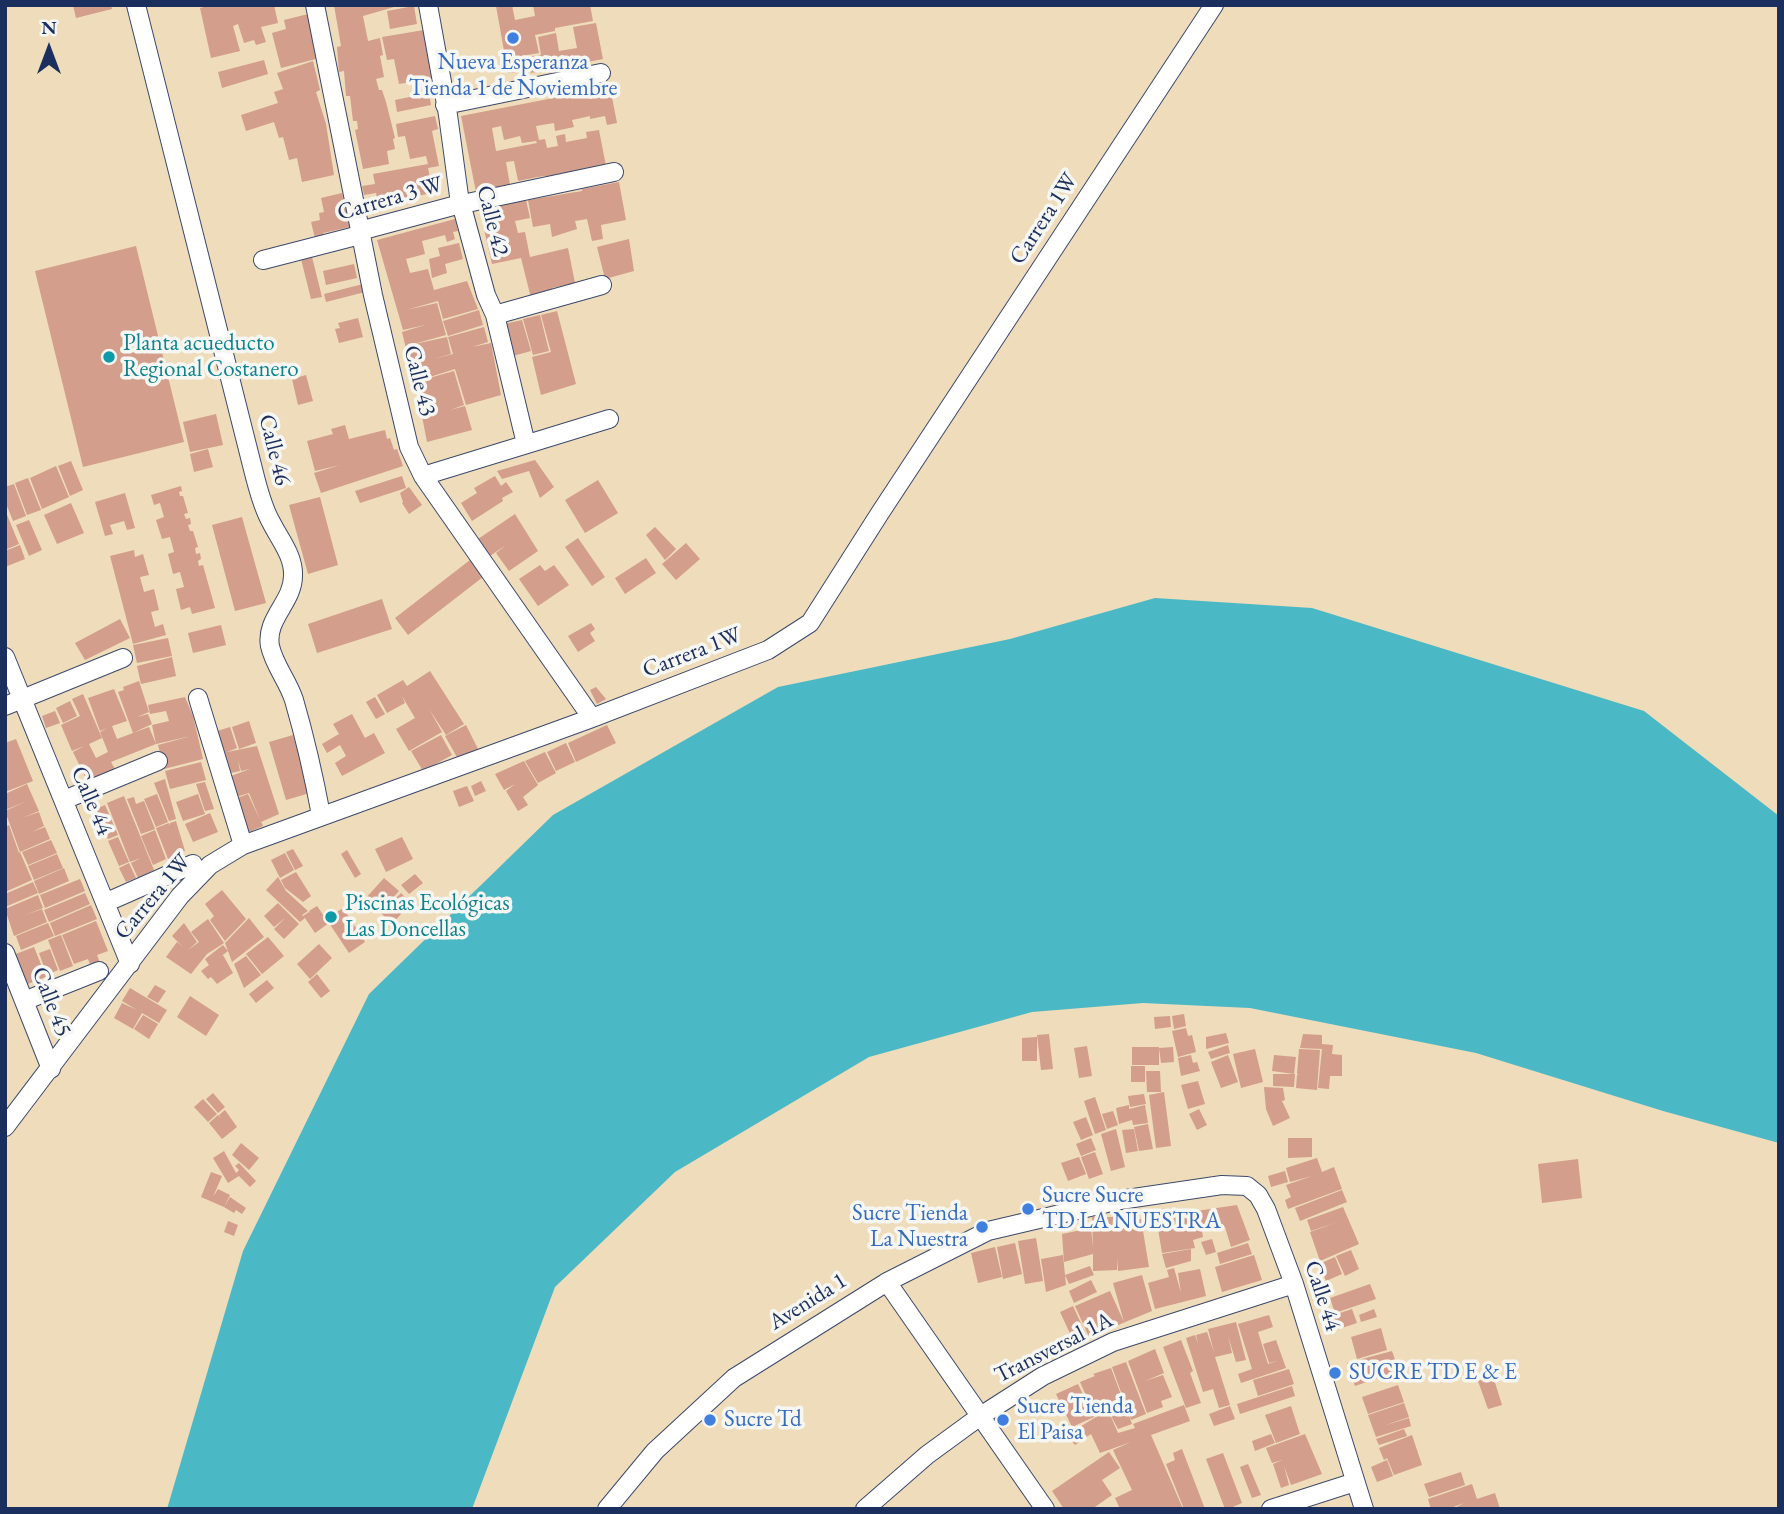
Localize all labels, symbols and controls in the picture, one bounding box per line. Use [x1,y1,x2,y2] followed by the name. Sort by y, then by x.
[14,14,84,84] north arrow
[41,15,57,40] text: N
[505,30,521,46] marker: Nueva Esperanza Tienda 1 de Noviembre
[409,49,617,103] place label: Nueva Esperanza Tienda 1 de Noviembre
[1004,168,1084,270] street label: Carrera 1W
[334,171,446,227] street label: Carrera 3 W
[470,183,514,259] street label: Calle 42
[123,330,299,384] place label: Planta acueducto Regional Costanero
[397,343,441,419] street label: Calle 43
[101,349,117,365] marker: Planta acueducto Regional Costanero
[252,412,296,488] street label: Calle 46
[639,622,745,684] street label: Carrera 1W
[64,762,118,840] street label: Calle 44
[109,849,197,945] street label: Carrera 1W
[345,890,510,944] place label: Piscinas Ecológicas Las Doncellas
[323,909,339,925] marker: Piscinas Ecológicas Las Doncellas
[25,963,77,1041] street label: Calle 45
[1042,1182,1221,1236] place label: Sucre Sucre TD LA NUESTRA
[852,1200,968,1254] place label: Sucre Tienda La Nuestra
[1020,1201,1036,1217] marker: Sucre Sucre TD LA NUESTRA
[974,1219,990,1235] marker: Sucre Tienda La Nuestra
[1298,1257,1346,1335] street label: Calle 44
[764,1267,852,1337] street label: Avenida 1
[990,1306,1118,1390] street label: Transversal 1A
[1349,1359,1517,1387] place label: SUCRE TD E & E
[1327,1365,1343,1381] marker: SUCRE TD E & E
[1017,1393,1133,1447] place label: Sucre Tienda El Paisa
[724,1406,802,1434] place label: Sucre Td
[702,1412,718,1428] marker: Sucre Td
[995,1412,1011,1428] marker: Sucre Tienda El Paisa

